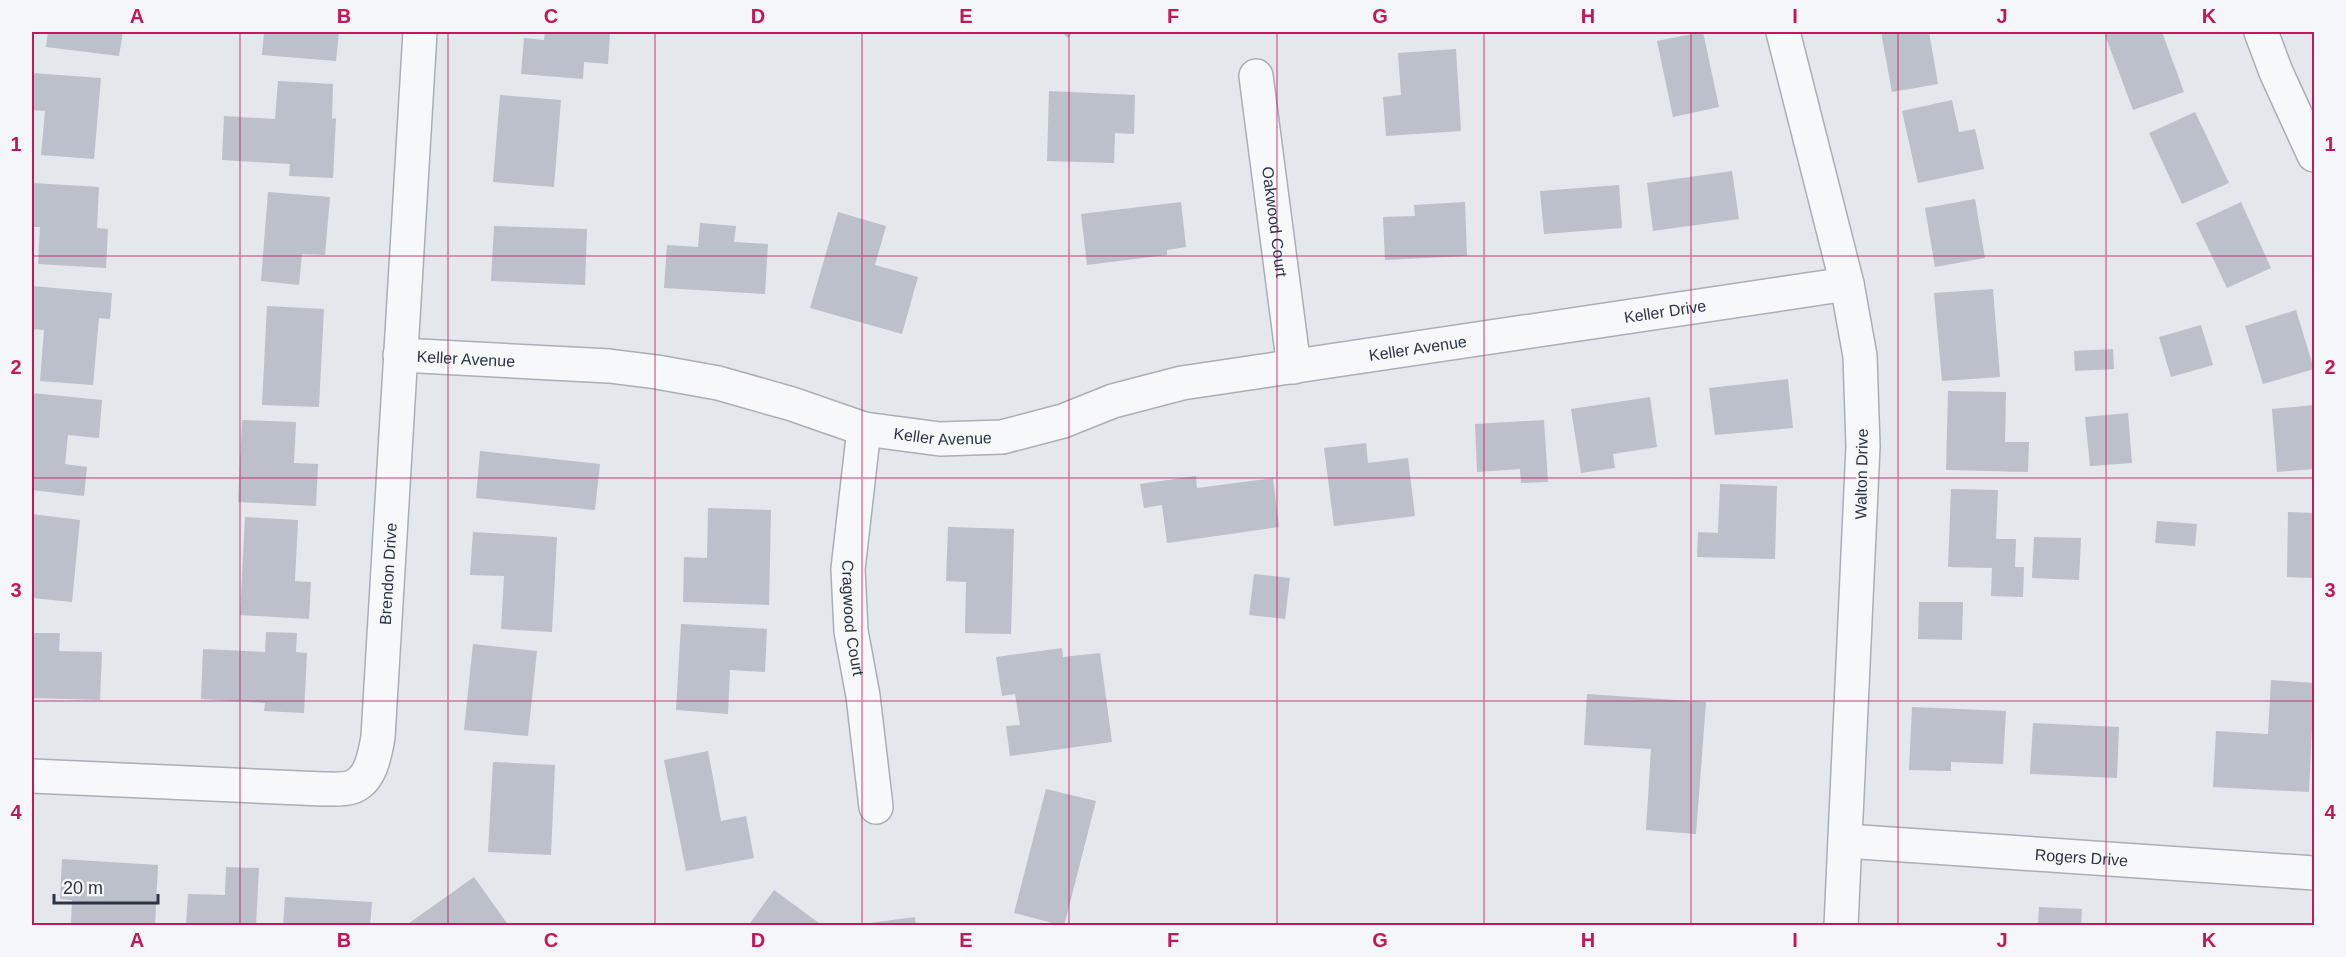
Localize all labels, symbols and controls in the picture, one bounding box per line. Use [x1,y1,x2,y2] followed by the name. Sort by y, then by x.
[130,5,144,27] text: A
[337,5,351,27] text: B
[544,5,558,27] text: C
[751,5,765,27] text: D
[959,5,973,27] text: E
[1167,5,1179,27] text: F
[1372,5,1388,27] text: G
[1581,5,1595,27] text: H
[1792,5,1798,27] text: I
[1996,5,2008,27] text: J
[2202,5,2217,27] text: K
[10,133,22,155] text: 1
[2324,133,2336,155] text: 1
[1259,166,1290,279] street label: Oakwood Court
[1623,297,1707,326] street label: Keller Drive
[1368,333,1468,364] street label: Keller Avenue
[416,348,516,370] street label: Keller Avenue
[10,356,22,378] text: 2
[2324,356,2336,378] text: 2
[893,425,992,448] street label: Keller Avenue
[1852,428,1871,520] street label: Walton Drive
[377,522,400,625] street label: Brendon Drive
[839,559,867,678] street label: Cragwood Court
[10,579,22,601] text: 3
[2324,579,2336,601] text: 3
[10,801,22,823] text: 4
[2324,801,2336,823] text: 4
[2034,846,2129,869] street label: Rogers Drive
[54,867,158,905] scale bar
[63,878,103,898] text: 20 m
[130,929,144,951] text: A
[337,929,351,951] text: B
[544,929,558,951] text: C
[751,929,765,951] text: D
[959,929,973,951] text: E
[1167,929,1179,951] text: F
[1372,929,1388,951] text: G
[1581,929,1595,951] text: H
[1792,929,1798,951] text: I
[1996,929,2008,951] text: J
[2202,929,2217,951] text: K

